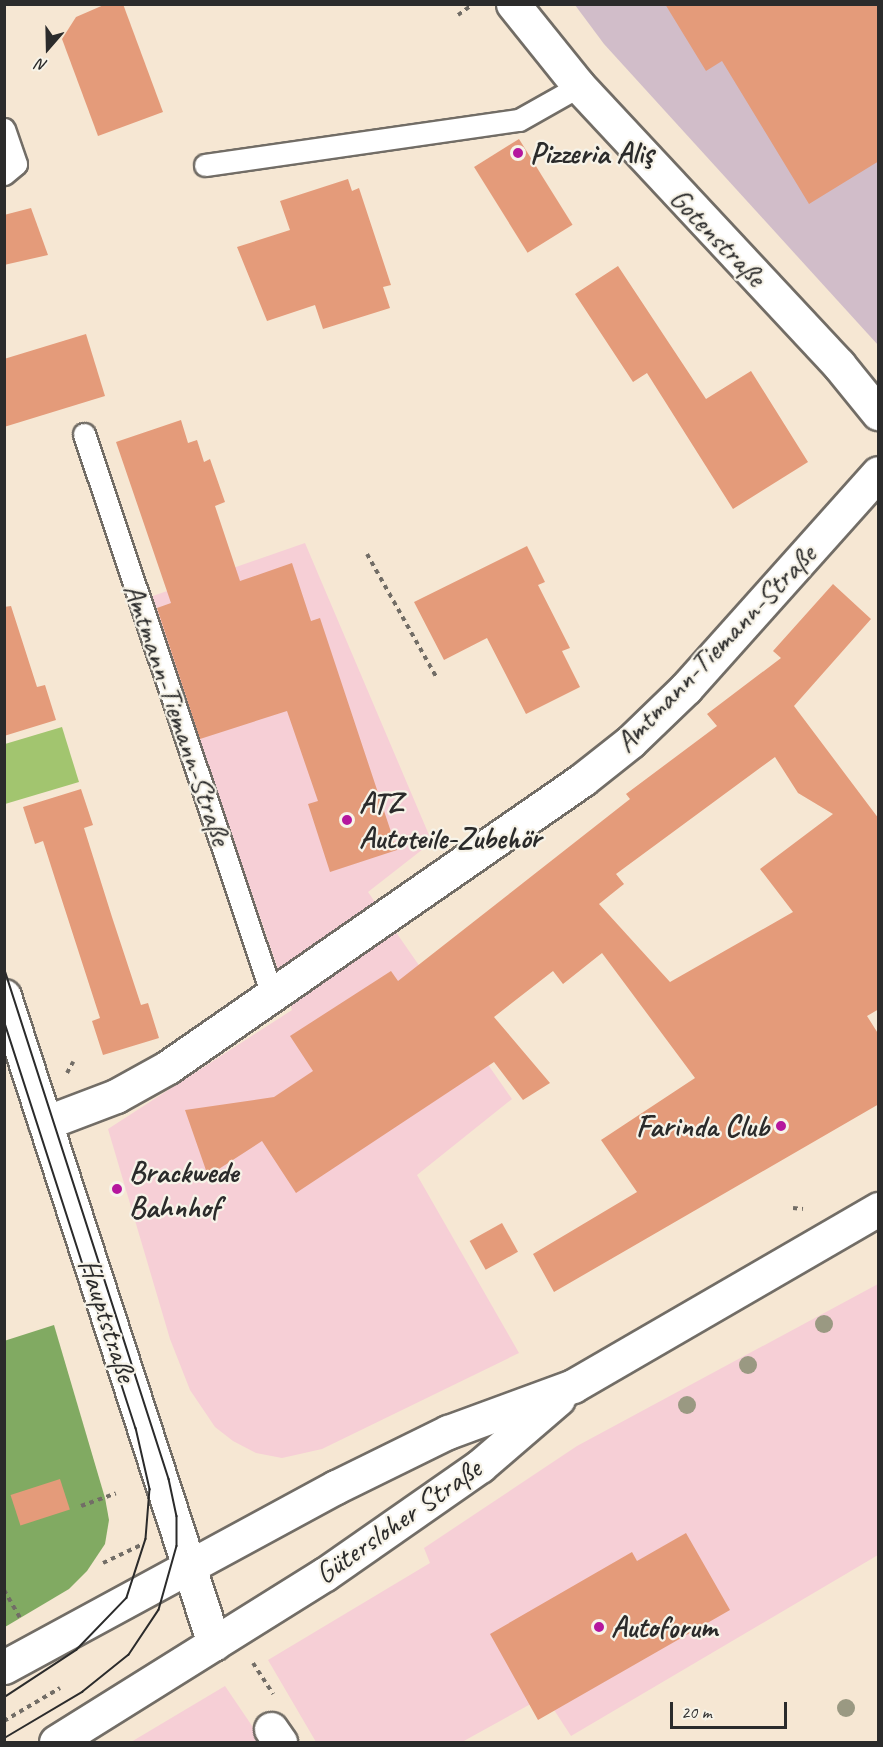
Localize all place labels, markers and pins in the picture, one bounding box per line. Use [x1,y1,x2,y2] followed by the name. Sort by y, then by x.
[530,135,653,171] place label: Pizzeria Aliş
[511,146,525,160] marker: Pizzeria Aliş
[359,785,541,856] place label: ATZ Autoteile-Zubehör
[340,813,354,827] marker: ATZ Autoteile-Zubehör
[636,1108,769,1144] place label: Farinda Club
[774,1119,788,1133] marker: Farinda Club
[129,1154,238,1224] place label: Brackwede Bahnhof
[110,1182,124,1196] marker: Brackwede Bahnhof
[611,1609,717,1645] place label: Autoforum
[592,1620,606,1634] marker: Autoforum

